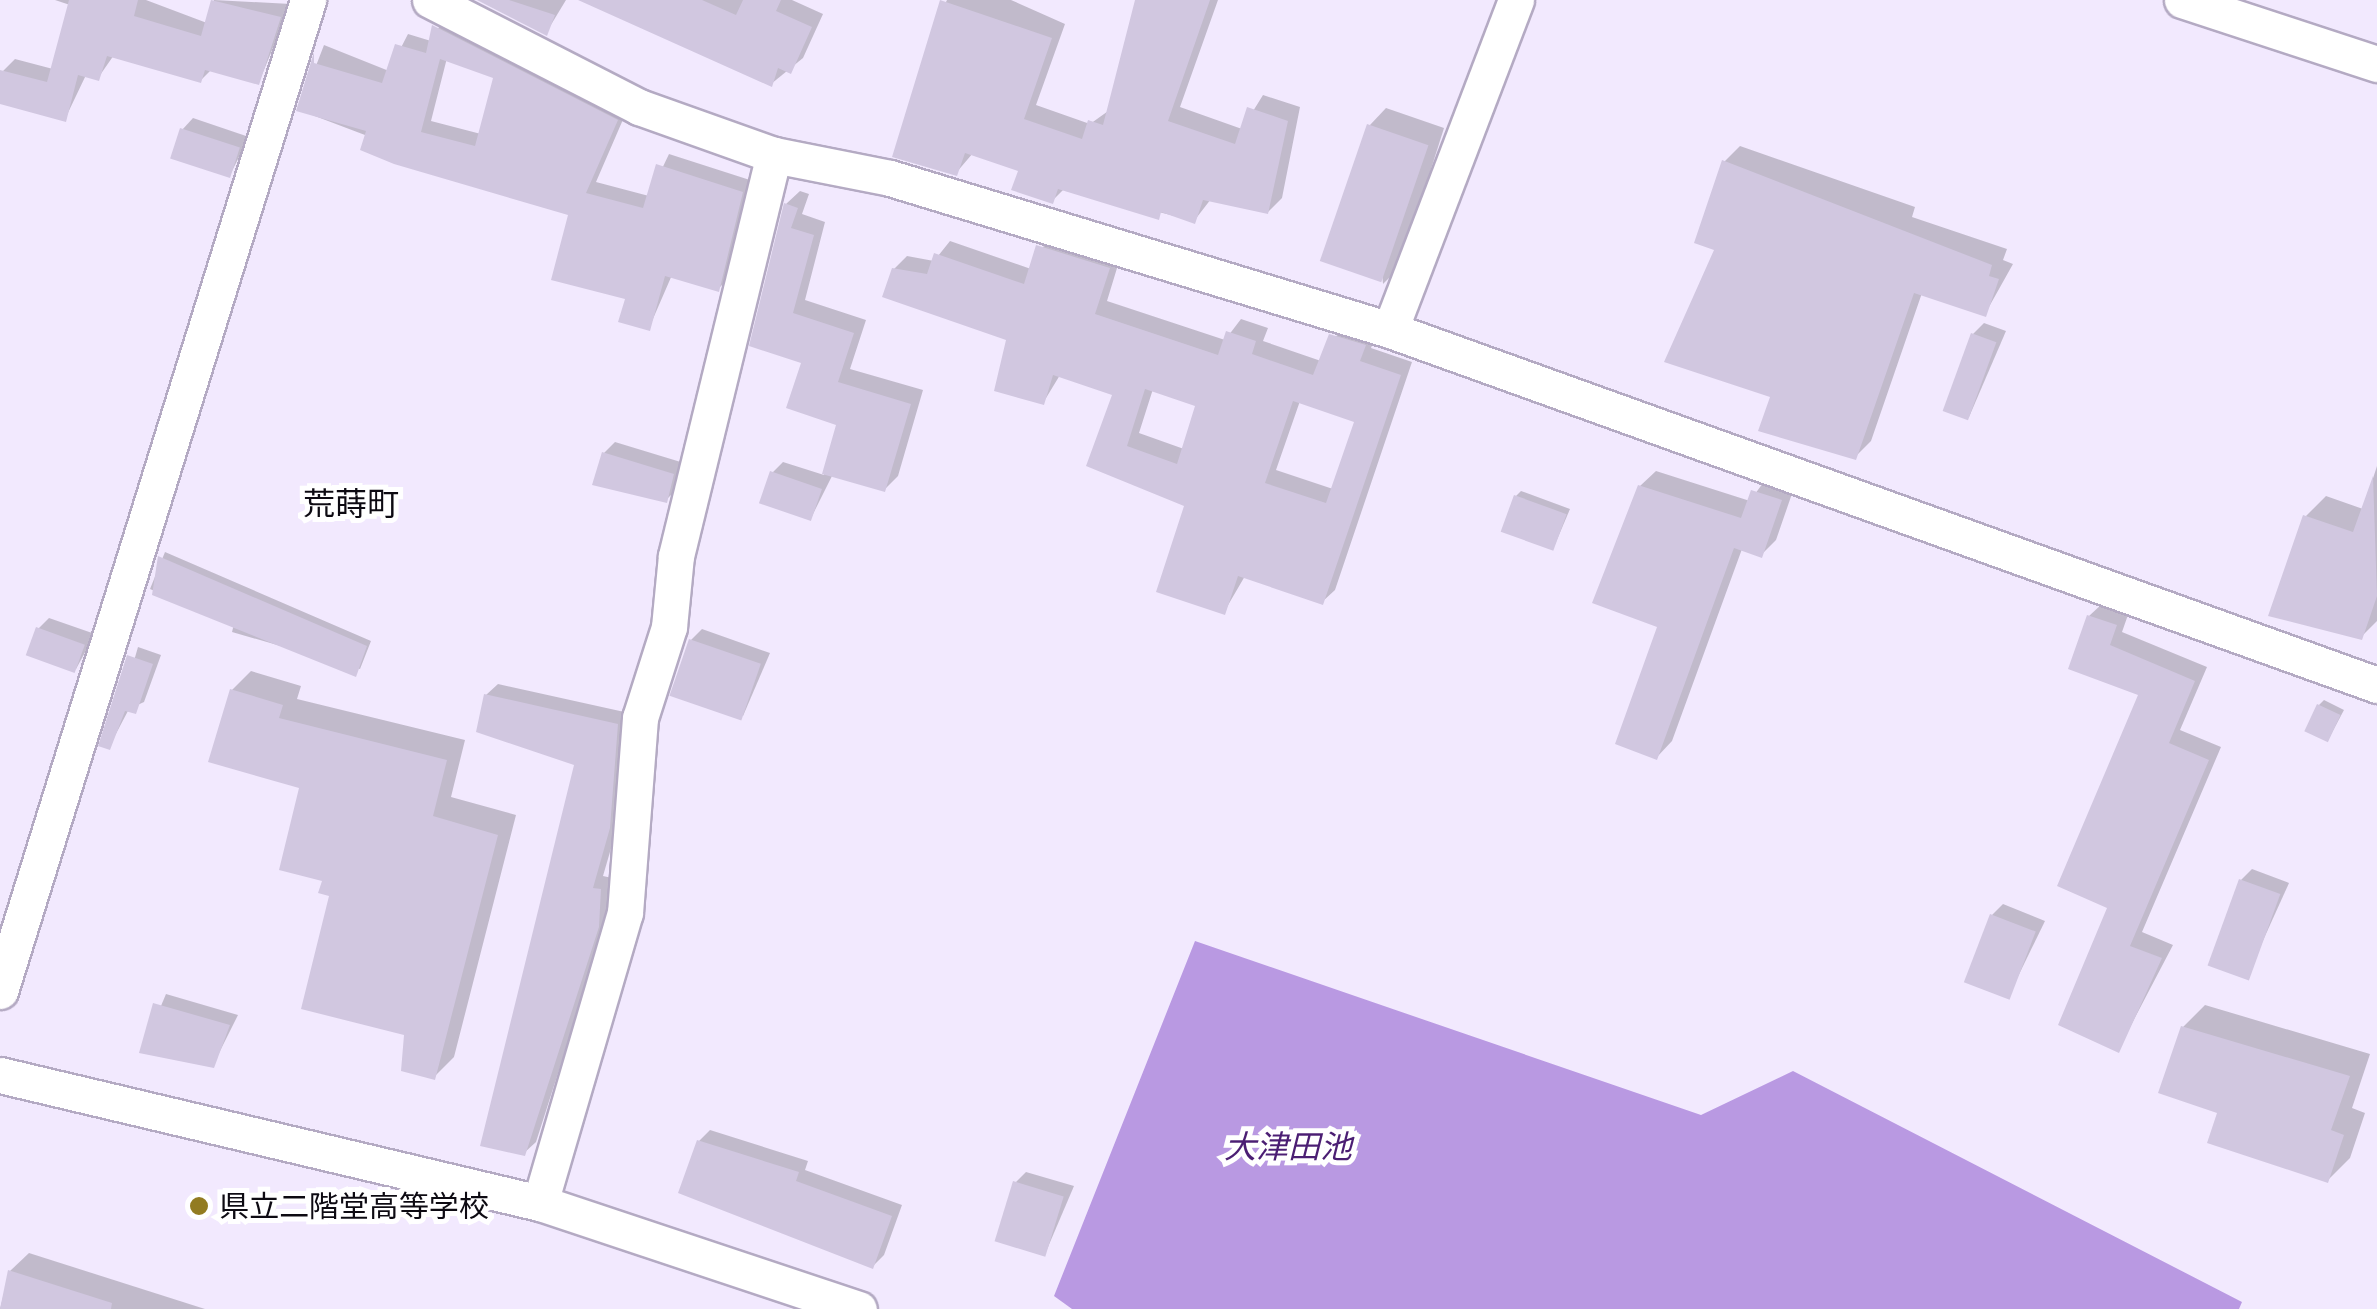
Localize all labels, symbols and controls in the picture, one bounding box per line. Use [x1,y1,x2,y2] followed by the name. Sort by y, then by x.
[303,484,399,522] district label: 荒蒔町
[1224,1127,1352,1165] water label: 大津田池
[219,1188,489,1224] place label: 県立二階堂高等学校
[188,1195,210,1217] marker: 県立二階堂高等学校

